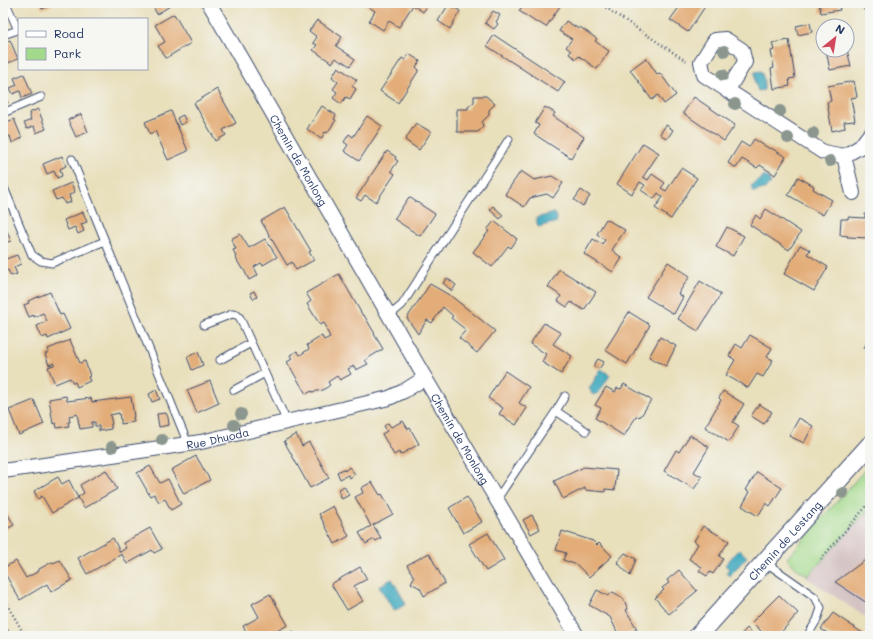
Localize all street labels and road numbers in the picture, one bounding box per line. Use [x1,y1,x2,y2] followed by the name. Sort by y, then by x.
[267,111,332,208] street label: Chemin de Monlong
[428,390,493,487] street label: Chemin de Monlong
[185,424,250,452] street label: Rue Dhuoda
[745,497,824,583] street label: Chemin de Lestang

